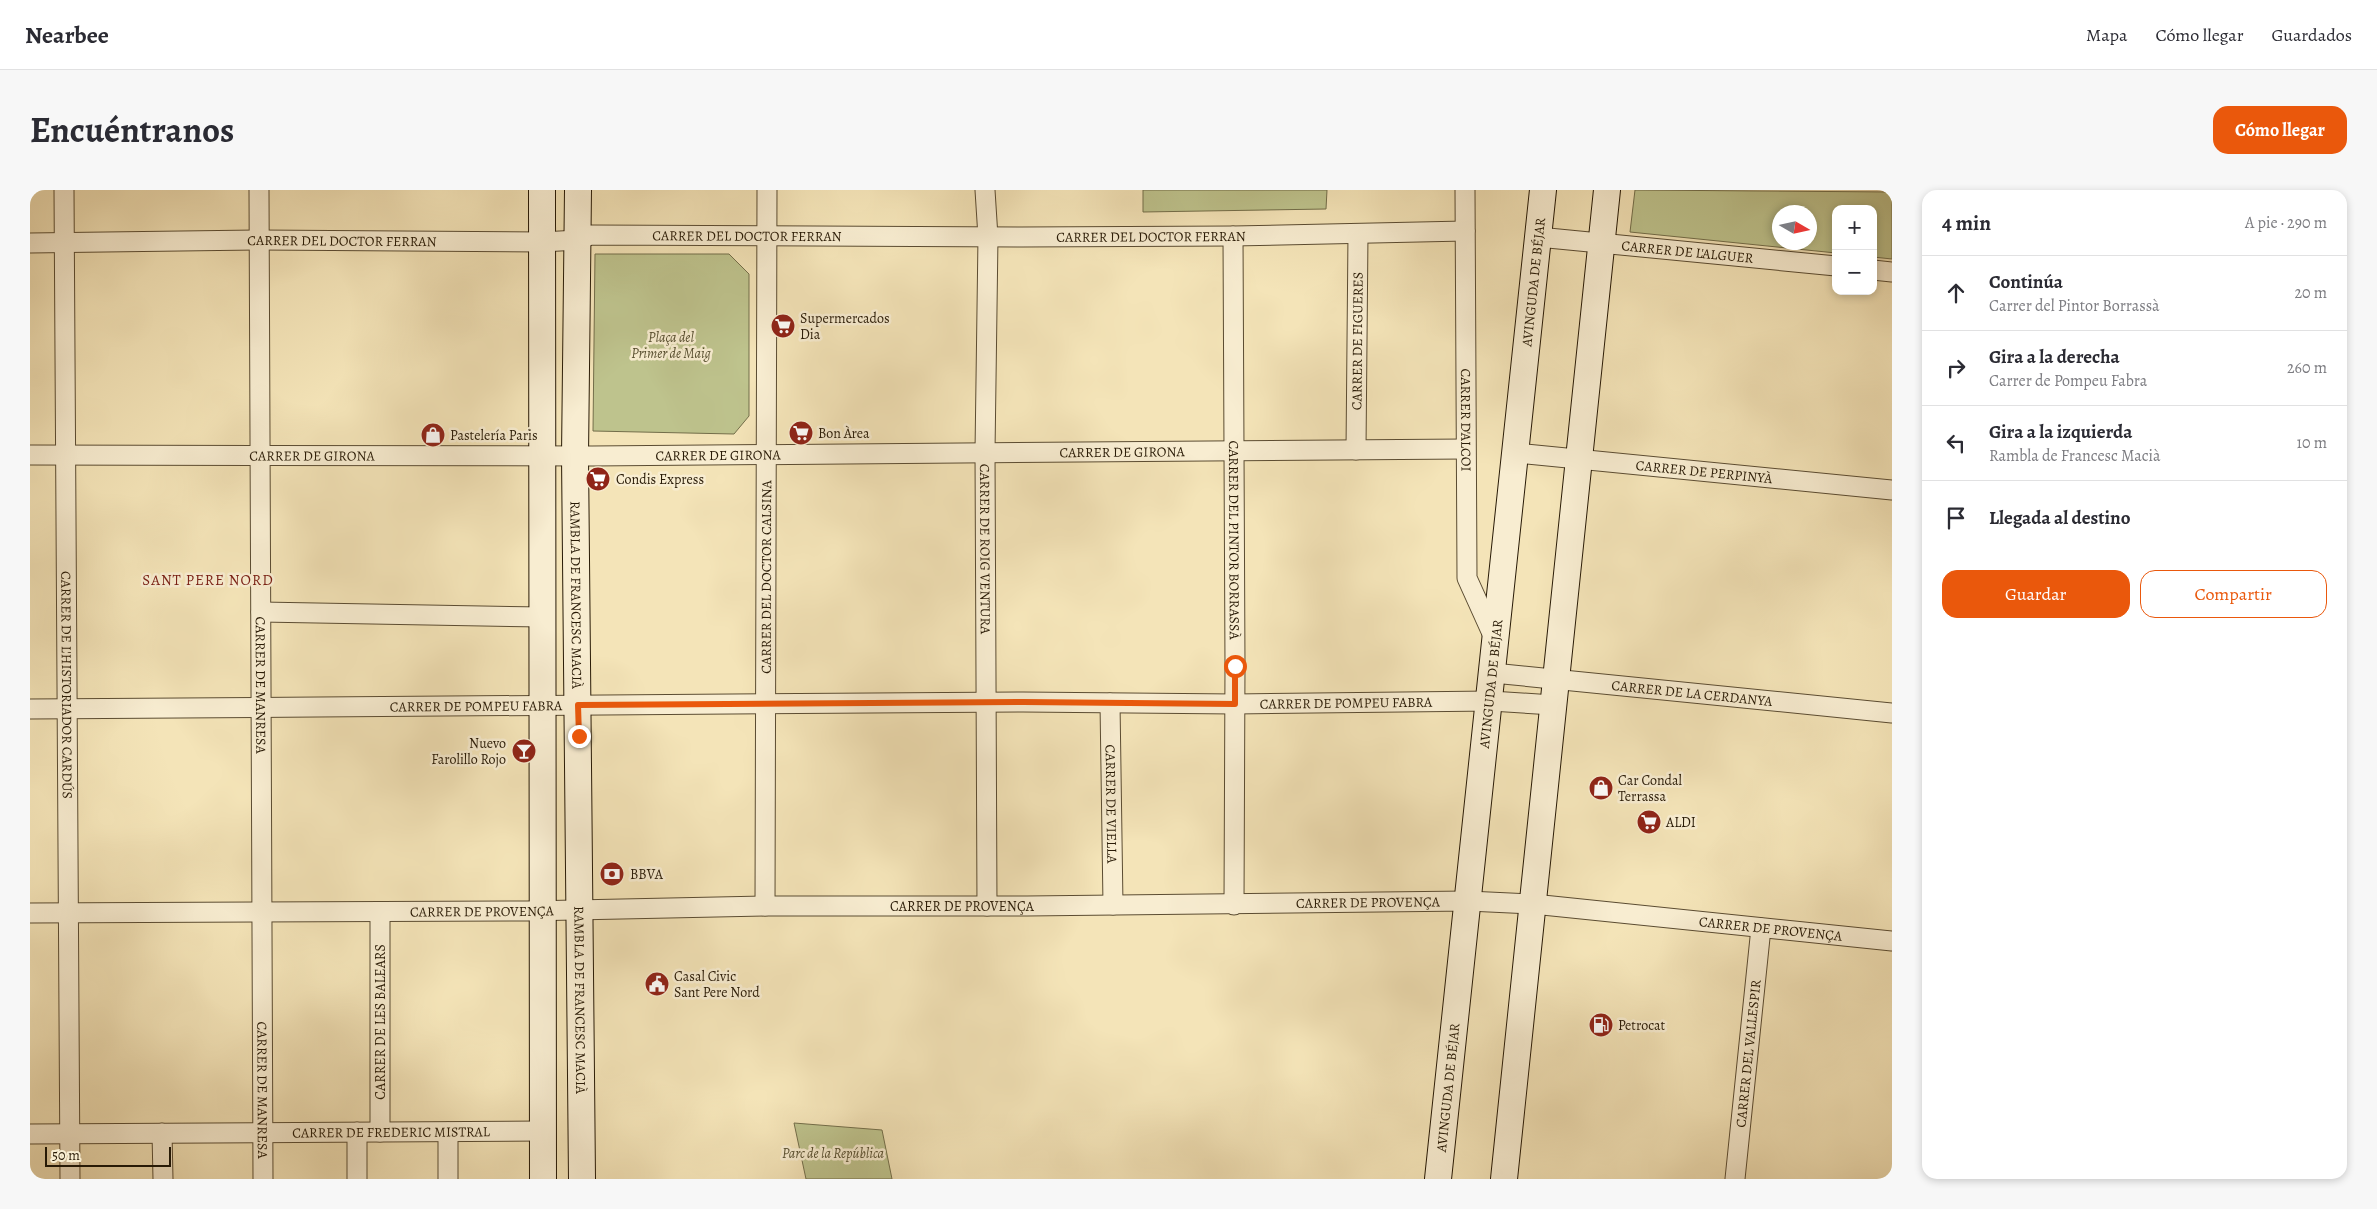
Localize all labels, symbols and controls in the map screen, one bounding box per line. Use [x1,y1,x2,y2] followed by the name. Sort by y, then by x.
[25,19,109,51] text: Nearbee
[2086,23,2127,47] text: Mapa
[2155,23,2244,47] text: Cómo llegar
[2272,23,2352,47] text: Guardados
[30,106,234,154] text: Encuéntranos
[2213,106,2347,154] button: Cómo llegar
[1772,205,1817,250] north arrow
[1832,205,1877,295] map controls
[1832,205,1877,250] button: +
[1942,209,1991,237] text: 4 min
[2245,212,2327,234] text: A pie · 290 m
[1517,216,1550,348] street label: AVINGUDA DE BÉJAR
[652,226,842,246] street label: CARRER DEL DOCTOR FERRAN
[1056,226,1246,246] street label: CARRER DEL DOCTOR FERRAN
[247,230,437,251] street label: CARRER DEL DOCTOR FERRAN
[1620,236,1755,267] street label: CARRER DE L'ALGUER
[1832,250,1877,295] button: −
[1989,269,2063,295] text: Continúa
[1347,272,1367,410] street label: CARRER DE FIGUERES
[1942,279,1970,307] icon: ahead
[2294,282,2327,304] text: 20 m
[1989,295,2160,317] text: Carrer del Pintor Borrassà
[800,309,890,344] place label: Supermercados Dia
[770,313,796,339] supermarket icon: Supermercados Dia
[631,328,712,363] park label: Plaça del Primer de Maig
[1989,344,2120,370] text: Gira a la derecha
[1942,354,1970,382] icon: right
[2287,357,2327,379] text: 260 m
[1456,369,1476,471] street label: CARRER D'ALCOI
[1989,370,2147,392] text: Carrer de Pompeu Fabra
[1989,419,2132,445] text: Gira a la izquierda
[788,420,814,446] supermarket icon: Bon Àrea
[420,422,446,448] shop icon: Pastelería Paris
[818,424,870,443] place label: Bon Àrea
[450,426,538,445] place label: Pastelería Paris
[1942,429,1970,457] icon: left
[2297,432,2327,454] text: 10 m
[1224,440,1244,640] street label: CARRER DEL PINTOR BORRASSÀ
[1059,442,1186,462] street label: CARRER DE GIRONA
[655,445,782,465] street label: CARRER DE GIRONA
[1989,445,2161,467] text: Rambla de Francesc Macià
[249,446,375,465] street label: CARRER DE GIRONA
[1635,455,1774,488] street label: CARRER DE PERPINYÀ
[976,464,995,635] street label: CARRER DE ROIG VENTURA
[585,466,611,492] supermarket icon: Condis Express
[616,470,704,489] place label: Condis Express
[756,480,776,674] street label: CARRER DEL DOCTOR CALSINA
[566,501,587,690] street label: RAMBLA DE FRANCESC MACIÀ
[1942,504,1970,532] icon: arrive
[1989,505,2131,531] text: Llegada al destino
[142,570,274,590] district label: SANT PERE NORD
[1942,570,2130,618] button: Guardar
[2140,570,2327,618] button: Compartir
[57,571,77,799] street label: CARRER DE L'HISTORIADOR CARDÚS
[251,616,271,754] street label: CARRER DE MANRESA
[1474,618,1507,750] street label: AVINGUDA DE BÉJAR
[1224,655,1247,678] route start
[1611,675,1774,711] street label: CARRER DE LA CERDANYA
[1260,692,1433,713] street label: CARRER DE POMPEU FABRA
[390,696,563,716] street label: CARRER DE POMPEU FABRA
[568,725,591,748] route end
[431,734,506,769] place label: Nuevo Farolillo Rojo
[511,738,537,764] bar icon: Nuevo Farolillo Rojo
[1101,744,1122,864] street label: CARRER DE VIELLA
[1618,771,1683,806] place label: Car Condal Terrassa
[1588,775,1614,801] shop icon: Car Condal Terrassa
[1636,809,1662,835] supermarket icon: ALDI
[1665,813,1696,832] place label: ALDI
[599,861,625,887] bank icon: BBVA
[630,865,664,884] place label: BBVA
[1296,892,1441,912] street label: CARRER DE PROVENÇA
[890,896,1035,916] street label: CARRER DE PROVENÇA
[410,901,555,921] street label: CARRER DE PROVENÇA
[570,906,591,1095] street label: RAMBLA DE FRANCESC MACIÀ
[1698,912,1844,945] street label: CARRER DE PROVENÇA
[371,944,390,1100] street label: CARRER DE LES BALEARS
[674,967,760,1002] place label: Casal Civic Sant Pere Nord
[644,971,670,997] public building icon: Casal Civic Sant Pere Nord
[1731,978,1765,1129] street label: CARRER DEL VALLESPIR
[1588,1012,1614,1038] fuel station icon: Petrocat
[1618,1016,1665,1035] place label: Petrocat
[253,1021,272,1159] street label: CARRER DE MANRESA
[1431,1022,1464,1154] street label: AVINGUDA DE BÉJAR
[292,1122,491,1142] street label: CARRER DE FREDERIC MISTRAL
[45,1144,171,1167] scale bar
[782,1144,885,1163] park label: Parc de la República
[52,1146,80,1165] text: 50 m

